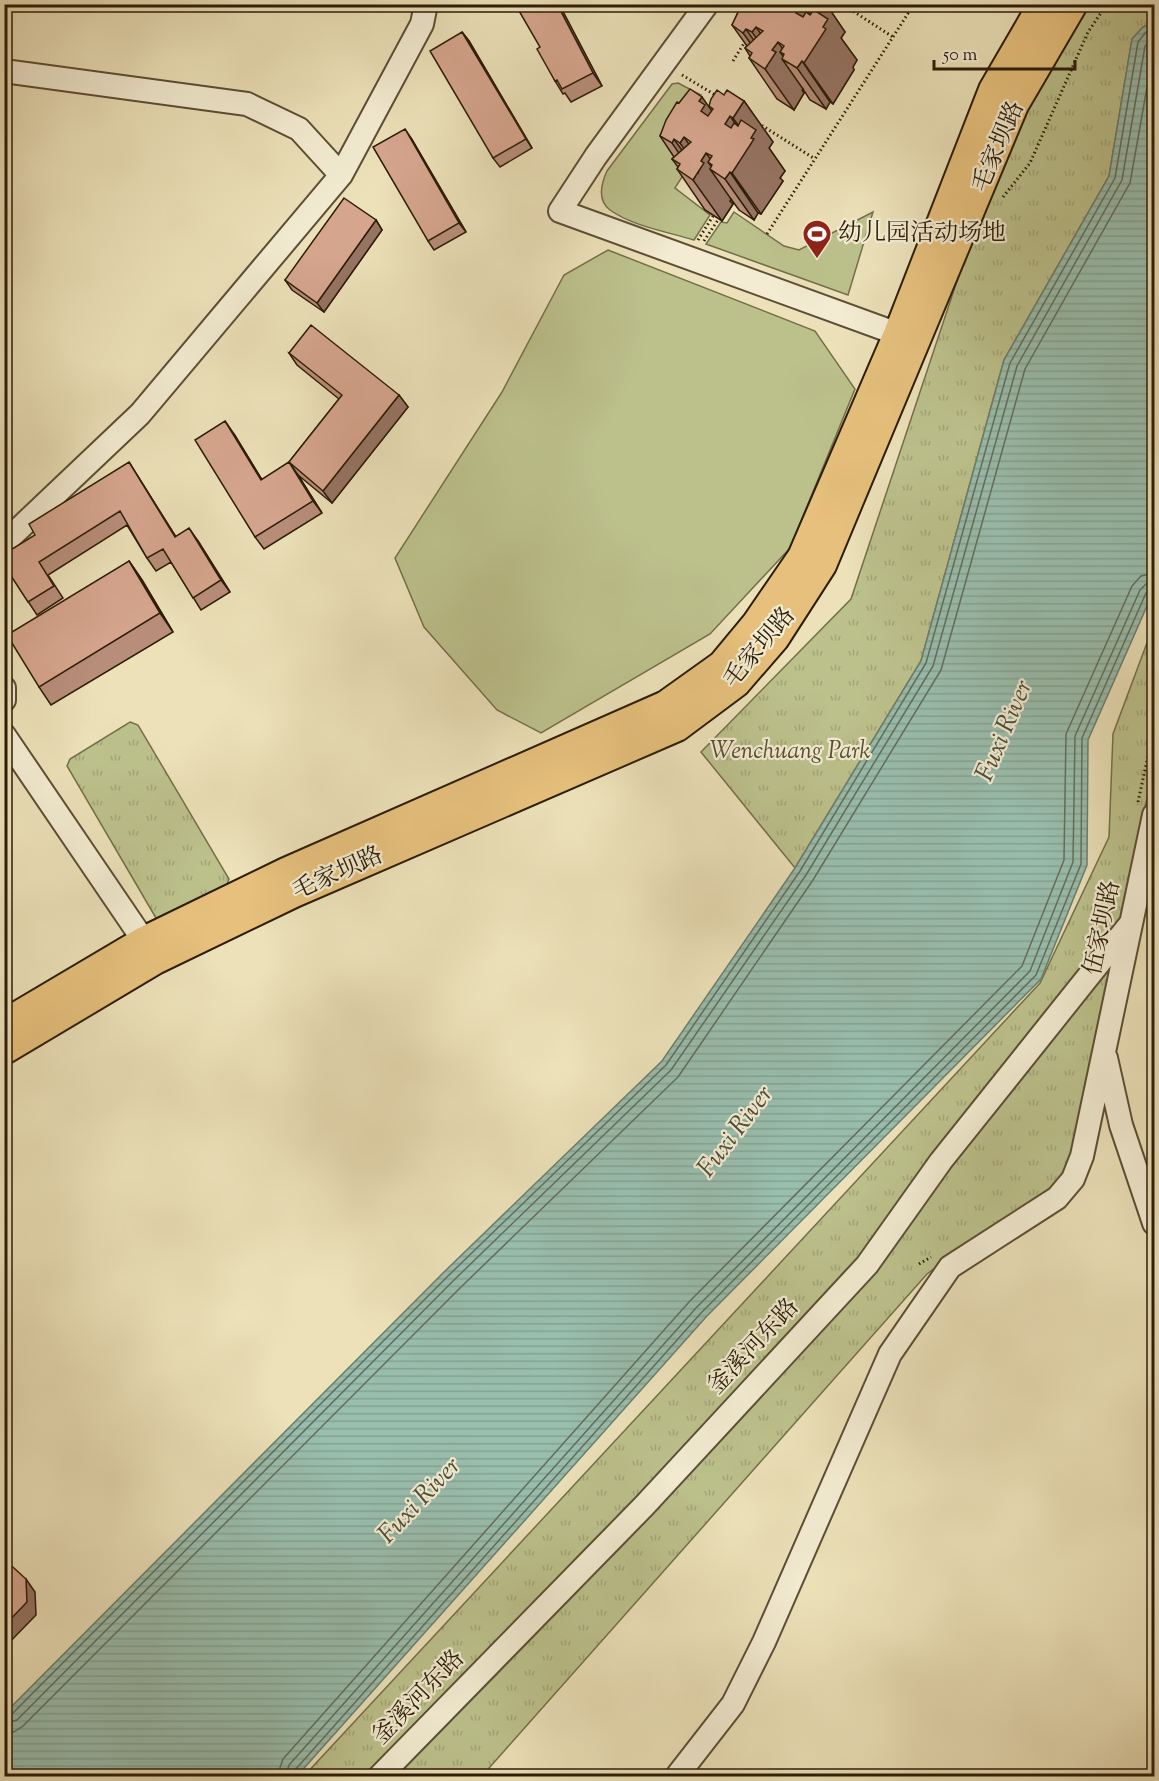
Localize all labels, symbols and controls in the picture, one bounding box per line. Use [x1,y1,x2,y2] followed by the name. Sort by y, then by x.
[934,33,1075,71] scale bar
[942,43,978,69] text: 50 m
[965,96,1033,198] street label: 毛家坝路
[838,217,1006,251] place label: 幼儿园活动场地
[801,218,833,260] sports icon: 幼儿园活动场地
[716,600,804,696] street label: 毛家坝路
[967,675,1043,787] water label: Fuxi River
[710,735,870,769] park label: Wenchuang Park
[287,839,389,909] street label: 毛家坝路
[1076,878,1130,978] street label: 伍家坝路
[689,1078,783,1186] water label: Fuxi River
[701,1292,807,1402] street label: 釜溪河东路
[370,1449,470,1553] water label: Fuxi River
[365,1643,473,1753] street label: 釜溪河东路

